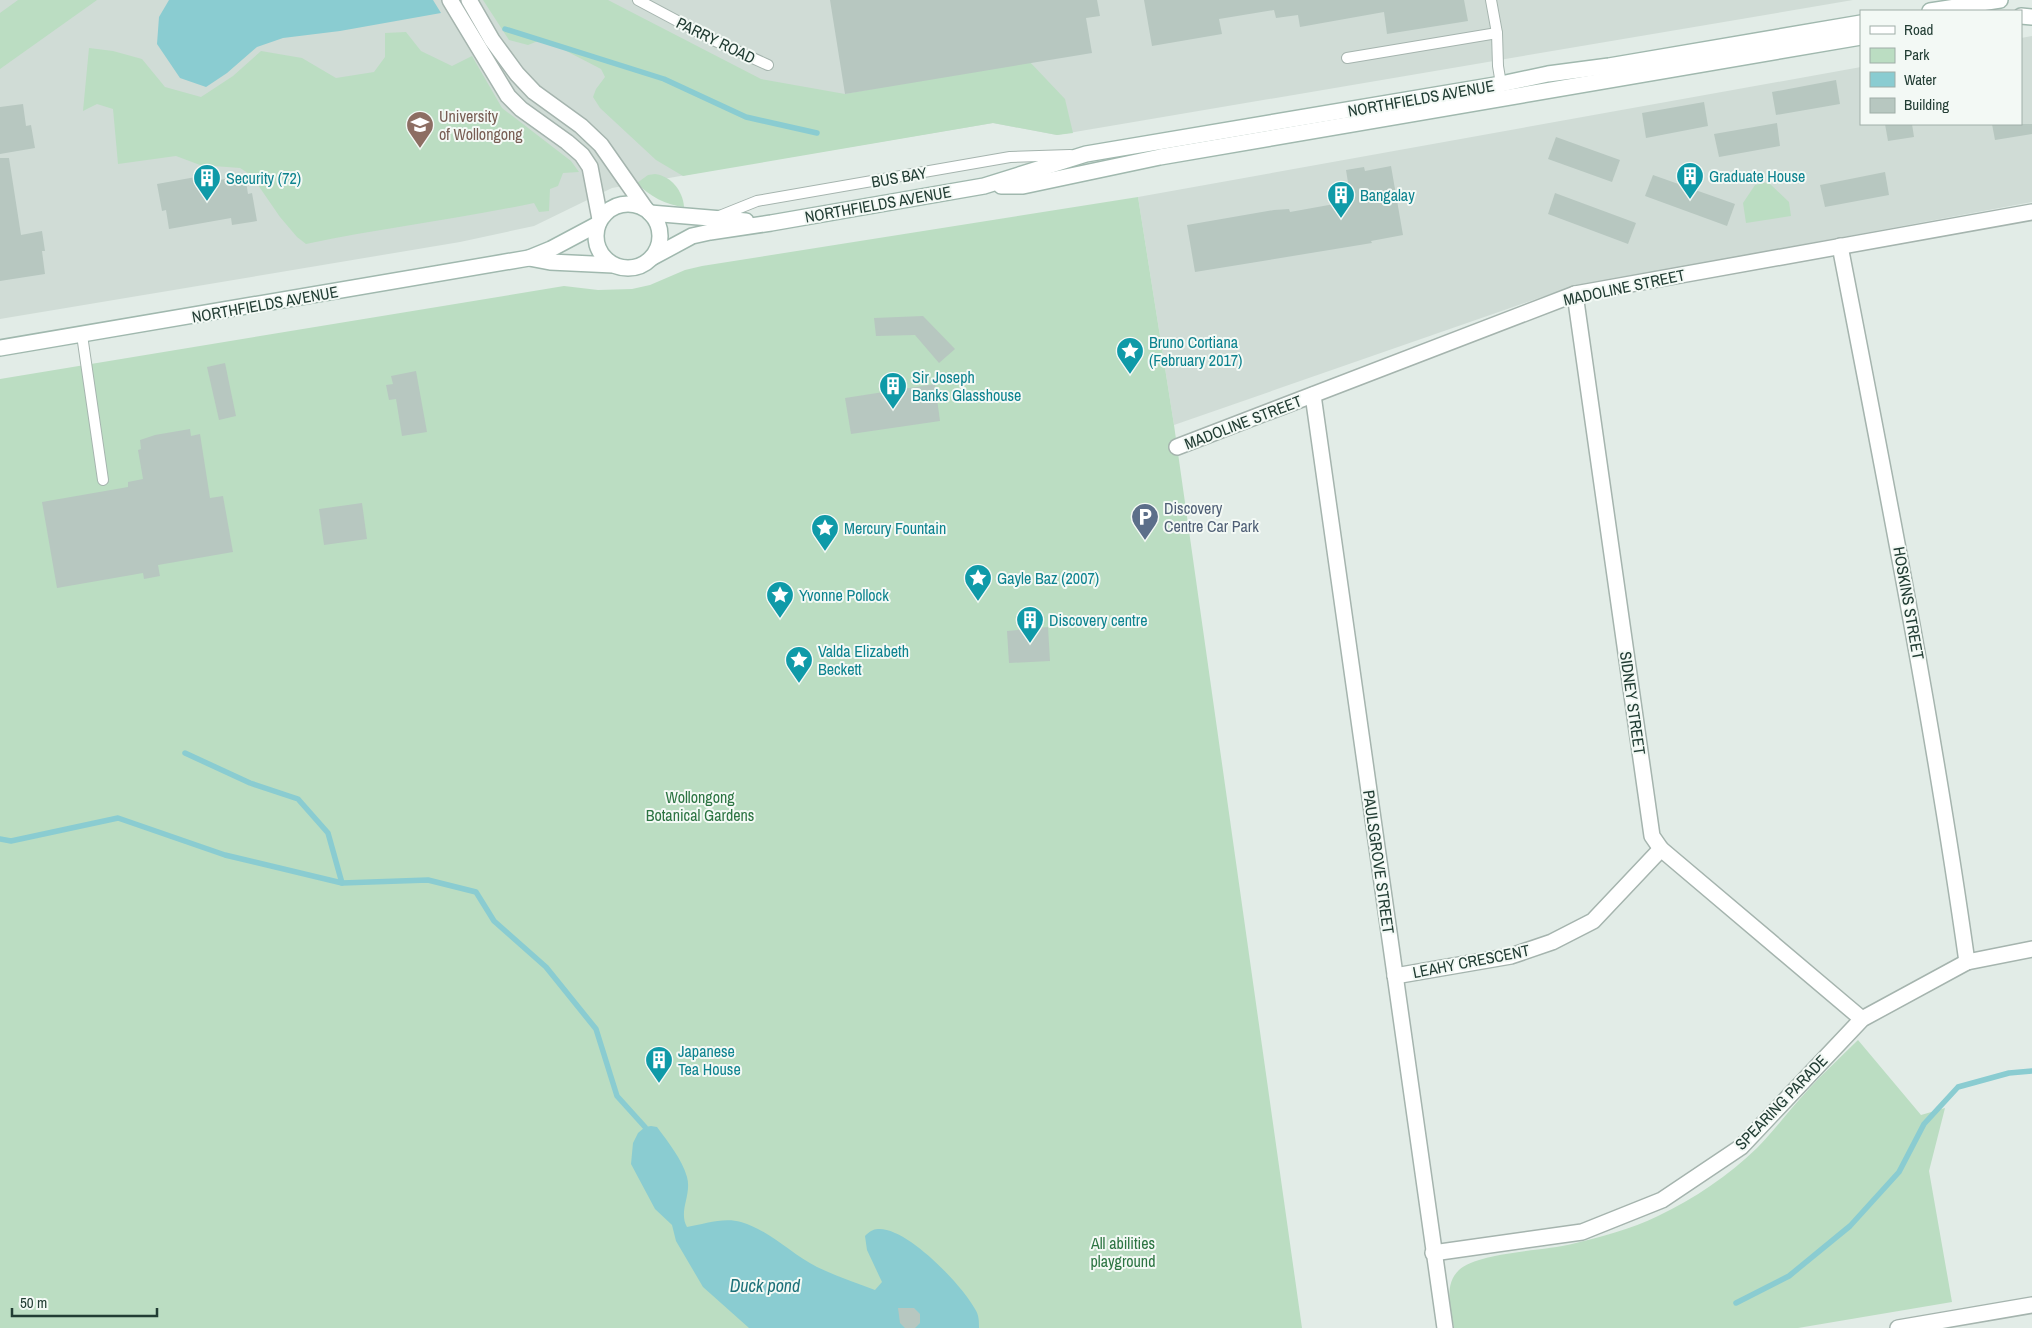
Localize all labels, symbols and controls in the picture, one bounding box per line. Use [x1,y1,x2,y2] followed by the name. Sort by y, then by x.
[1860,10,2022,125] legend
[673,11,759,69] street label: PARRY ROAD
[1904,19,1933,40] text: Road
[1904,44,1930,65] text: Park
[1904,69,1936,90] text: Water
[1346,74,1496,122] street label: NORTHFIELDS AVENUE
[1904,94,1949,115] text: Building
[439,105,523,145] place label: University of Wollongong
[405,110,435,149] school or university icon: University of Wollongong
[870,161,929,193] street label: BUS BAY
[1675,161,1705,200] building icon: Graduate House
[192,163,222,202] building icon: Security (72)
[1709,165,1805,187] place label: Graduate House
[226,167,301,189] place label: Security (72)
[803,180,953,228] street label: NORTHFIELDS AVENUE
[1326,180,1356,219] building icon: Bangalay
[1360,184,1415,206] place label: Bangalay
[1561,263,1687,311] street label: MADOLINE STREET
[190,280,340,328] street label: NORTHFIELDS AVENUE
[1149,331,1242,371] place label: Bruno Cortiana (February 2017)
[1115,336,1145,375] place icon: Bruno Cortiana (February 2017)
[912,366,1021,406] place label: Sir Joseph Banks Glasshouse
[878,371,908,410] building icon: Sir Joseph Banks Glasshouse
[1181,390,1305,454] street label: MADOLINE STREET
[1164,497,1259,537] place label: Discovery Centre Car Park
[1130,502,1160,541] parking icon: Discovery Centre Car Park
[810,513,840,552] place icon: Mercury Fountain
[844,517,946,539] place label: Mercury Fountain
[1888,545,1930,661] street label: HOSKINS STREET
[963,563,993,602] place icon: Gayle Baz (2007)
[997,567,1099,589] place label: Gayle Baz (2007)
[765,580,795,619] place icon: Yvonne Pollock
[799,584,889,606] place label: Yvonne Pollock
[1015,605,1045,644] building icon: Discovery centre
[1049,609,1147,631] place label: Discovery centre
[818,640,909,680] place label: Valda Elizabeth Beckett
[784,645,814,684] place icon: Valda Elizabeth Beckett
[1615,650,1651,756] street label: SIDNEY STREET
[646,786,754,826] park label: Wollongong Botanical Gardens
[1358,789,1400,935] street label: PAULSGROVE STREET
[1411,939,1531,983] street label: LEAHY CRESCENT
[678,1040,741,1080] place label: Japanese Tea House
[644,1045,674,1084] building icon: Japanese Tea House
[1730,1050,1832,1154] street label: SPEARING PARADE
[1090,1232,1155,1272] park label: All abilities playground
[730,1273,801,1298] water label: Duck pond
[12,1286,158,1318] scale bar
[20,1292,47,1313] text: 50 m

